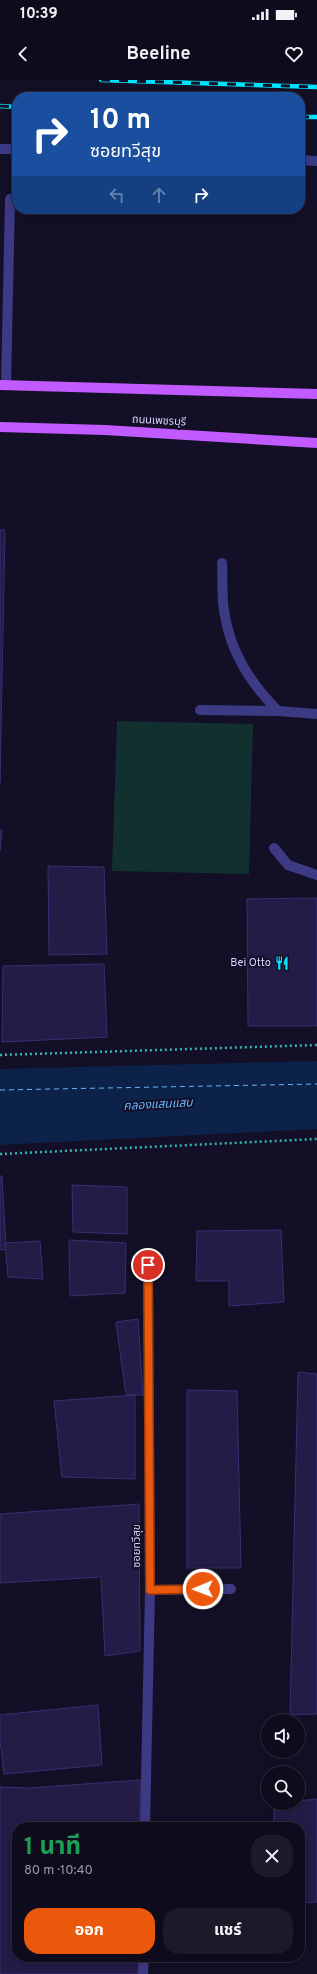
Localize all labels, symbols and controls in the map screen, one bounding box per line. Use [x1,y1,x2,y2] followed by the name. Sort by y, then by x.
[20,5,58,24] text: 10:39
[12,43,34,65] icon: back
[126,43,191,66] text: Beeline
[283,43,305,65] icon: heart
[90,103,151,139] text: 10 m
[24,108,76,160] icon: right
[90,141,161,164] text: ซอยทวีสุข
[106,184,128,206] icon: left
[148,184,170,206] icon: ahead
[190,184,212,206] icon: right
[132,413,187,429] street label: ถนนเพชรบุรี
[274,955,290,971] restaurant icon: Bei Otto
[230,956,271,970] place label: Bei Otto
[123,1095,194,1115] water label: คลองแสนแสบ
[131,1248,165,1282] pin
[137,1254,159,1276] icon: arrive
[130,1524,144,1568] street label: ซอยทวีสุข
[182,1568,224,1610] position arrow
[261,1714,305,1810] map controls
[261,1714,305,1758] button: sound
[261,1766,305,1810] button: search
[24,1833,81,1863] text: 1 นาที
[251,1835,293,1877] button: close
[24,1863,93,1879] text: 80 m · 10:40
[24,1908,155,1954] button: ออก
[163,1908,293,1954] button: แชร์

